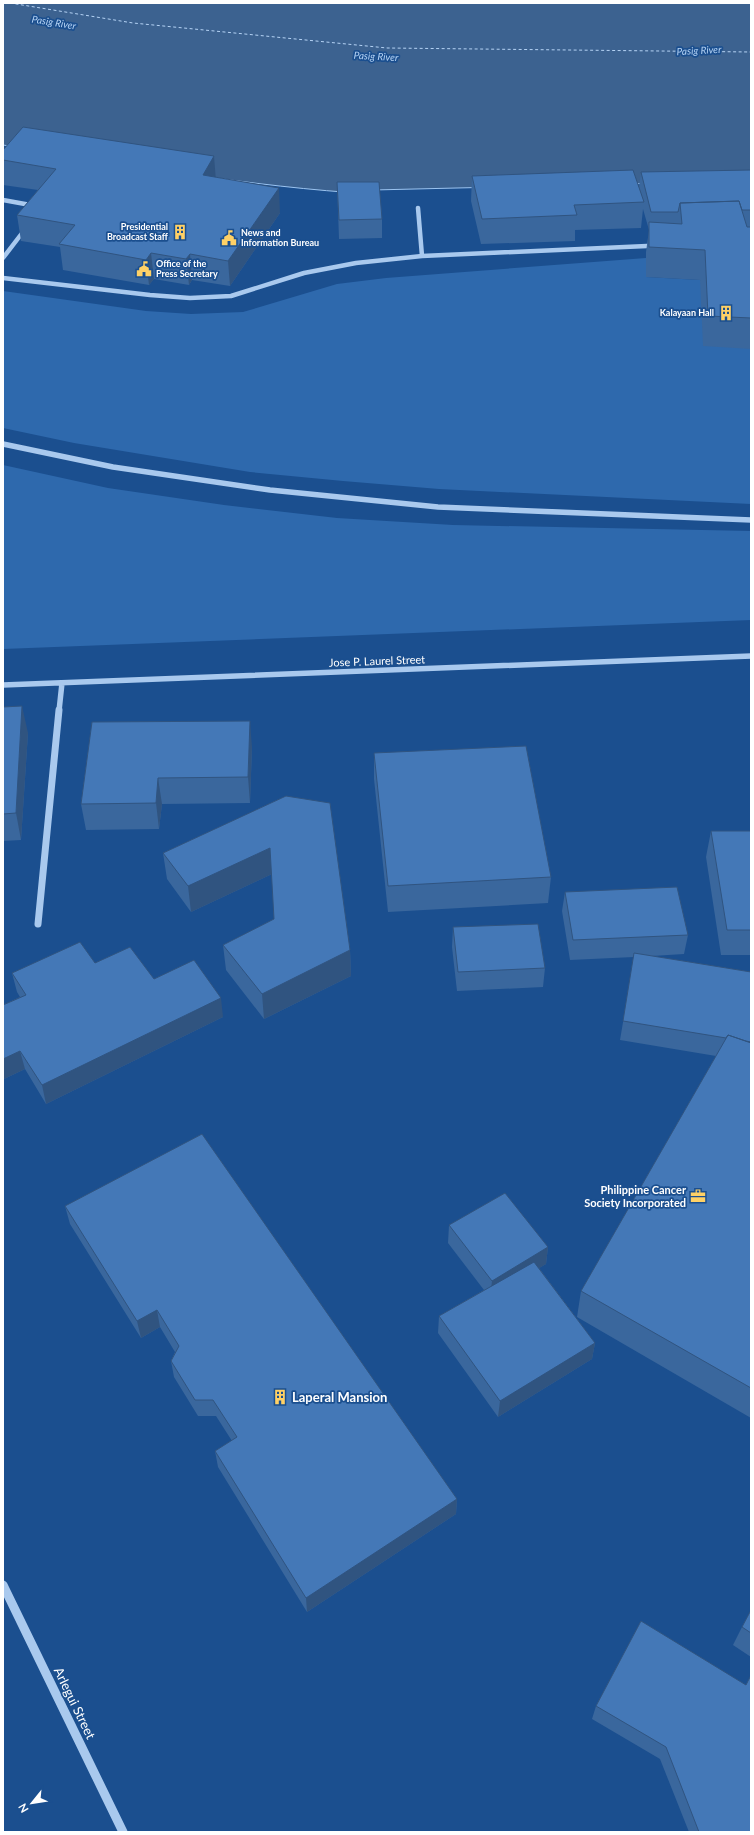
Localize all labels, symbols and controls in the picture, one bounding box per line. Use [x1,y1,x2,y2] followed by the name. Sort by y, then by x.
[31,13,78,32] water label: Pasig River
[676,43,722,57] water label: Pasig River
[353,49,399,63] water label: Pasig River
[107,221,169,242] place label: Presidential Broadcast Staff
[171,223,189,241] building icon: Presidential Broadcast Staff
[241,227,319,248] place label: News and Information Bureau
[220,229,238,247] public building icon: News and Information Bureau
[156,258,218,279] place label: Office of the Press Secretary
[135,260,153,278] public building icon: Office of the Press Secretary
[717,304,735,322] building icon: Kalayaan Hall
[660,307,714,318] place label: Kalayaan Hall
[329,652,425,669] street label: Jose P. Laurel Street
[584,1183,687,1209] place label: Philippine Cancer Society Incorporated
[689,1187,707,1205] office icon: Philippine Cancer Society Incorporated
[271,1388,289,1406] building icon: Laperal Mansion
[292,1389,387,1405] place label: Laperal Mansion
[51,1664,99,1742] street label: Arlegui Street
[12,1783,52,1823] north arrow
[15,1801,31,1815] text: N

